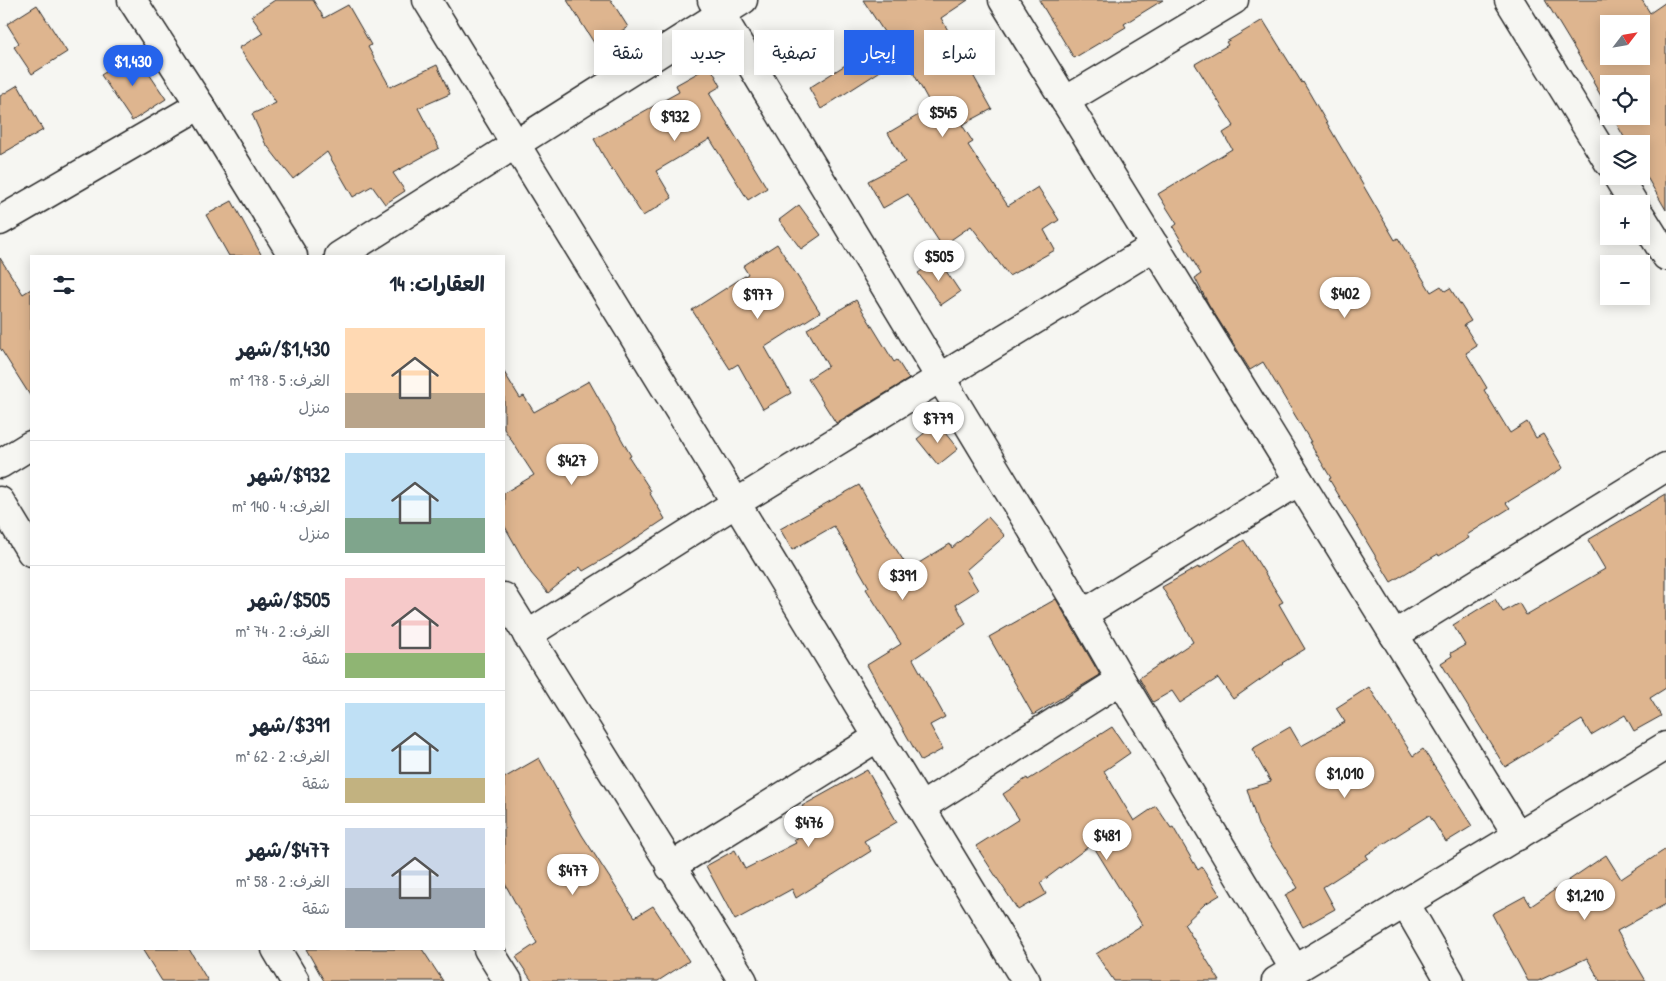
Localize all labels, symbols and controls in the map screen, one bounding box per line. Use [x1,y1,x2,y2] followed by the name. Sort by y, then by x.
[1600,15,1650,65] north arrow
[1600,15,1650,305] map controls
[594,30,662,75] chip: شقة
[672,30,744,75] chip: جديد
[754,30,834,75] chip: تصفية
[844,30,914,75] chip: إيجار
[924,30,995,75] chip: شراء
[92,44,174,87] pin: $1,430
[114,50,152,72] text: $1,430
[1600,75,1650,125] button: locate
[913,96,973,138] pin: $545
[645,100,705,142] pin: $932
[929,101,957,123] text: $545
[661,105,689,127] text: $932
[1600,135,1650,185] button: layers
[1600,195,1650,245] button: +
[909,240,969,282] pin: $505
[925,245,953,267] text: $505
[1600,255,1650,305] button: −
[389,269,485,298] text: العقارات: 14
[50,271,78,299] icon: filters
[1315,276,1375,319] pin: $402
[728,278,788,320] pin: $977
[1331,282,1359,304] text: $402
[743,283,773,305] text: $977
[237,334,330,363] text: $1,430/شهر
[385,348,445,408] icon: home
[229,369,330,391] text: الغرف: 5 · 178 m²
[298,396,330,418] text: منزل
[908,402,968,444] pin: $779
[923,407,953,429] text: $779
[542,444,602,486] pin: $427
[557,449,587,471] text: $427
[249,460,330,489] text: $932/شهر
[385,473,445,533] icon: home
[232,495,330,517] text: الغرف: 4 · 140 m²
[298,522,330,544] text: منزل
[873,558,933,601] pin: $391
[890,564,916,586] text: $391
[248,585,330,614] text: $505/شهر
[385,598,445,658] icon: home
[235,620,330,642] text: الغرف: 2 · 74 m²
[302,647,330,669] text: شقة
[251,710,330,739] text: $391/شهر
[385,723,445,783] icon: home
[236,745,330,767] text: الغرف: 2 · 62 m²
[1304,756,1386,799] pin: $1,010
[1326,762,1364,784] text: $1,010
[302,772,330,794] text: شقة
[779,806,839,848] pin: $476
[795,811,823,833] text: $476
[1077,818,1137,861] pin: $481
[1094,824,1120,846] text: $481
[247,835,330,864] text: $477/شهر
[385,848,445,908] icon: home
[543,854,603,896] pin: $477
[558,859,588,881] text: $477
[236,870,330,892] text: الغرف: 2 · 58 m²
[1544,878,1626,921] pin: $1,210
[1566,884,1604,906] text: $1,210
[302,897,330,919] text: شقة

